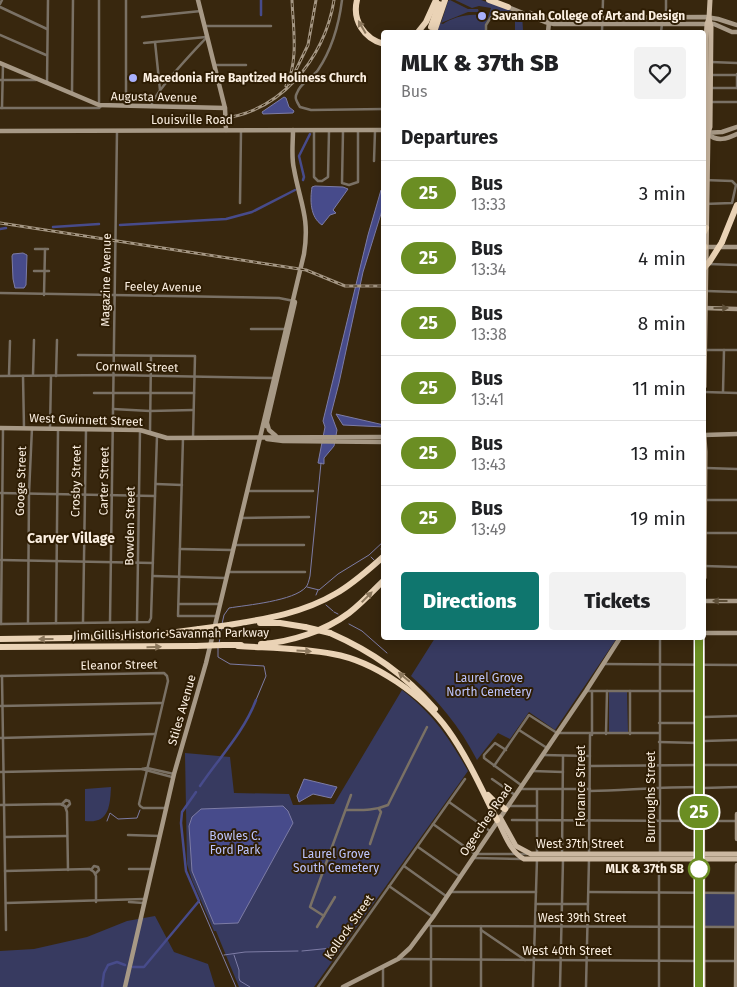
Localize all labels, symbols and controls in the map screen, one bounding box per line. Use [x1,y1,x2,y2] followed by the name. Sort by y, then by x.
[492,9,685,23] place label: Savannah College of Art and Design
[476,10,488,22] marker: Savannah College of Art and Design
[357,21,366,34] one-way arrow
[634,47,686,99] button: heart
[401,49,559,77] text: MLK & 37th SB
[143,71,367,85] place label: Macedonia Fire Baptized Holiness Church
[127,72,139,84] marker: Macedonia Fire Baptized Holiness Church
[401,82,428,101] text: Bus
[111,89,197,105] street label: Augusta Avenue
[151,113,233,127] street label: Louisville Road
[401,126,498,149] text: Departures
[471,172,503,195] text: Bus
[419,182,438,204] text: 25
[639,182,686,205] text: 3 min
[471,195,506,214] text: 13:33
[98,233,114,327] street label: Magazine Avenue
[471,237,503,260] text: Bus
[419,247,438,269] text: 25
[638,247,686,270] text: 4 min
[471,260,506,279] text: 13:34
[124,279,202,295] street label: Feeley Avenue
[471,302,503,325] text: Bus
[713,305,729,313] one-way arrow
[419,312,438,334] text: 25
[638,312,686,335] text: 8 min
[471,325,507,344] text: 13:38
[95,359,179,375] street label: Cornwall Street
[471,367,503,390] text: Bus
[419,377,438,399] text: 25
[632,377,686,400] text: 11 min
[471,390,504,409] text: 13:41
[29,411,144,429] street label: West Gwinnett Street
[471,432,503,455] text: Bus
[419,442,438,464] text: 25
[630,442,686,465] text: 13 min
[68,444,84,517] street label: Crosby Street
[13,445,29,516] street label: Googe Street
[96,446,112,516] street label: Carter Street
[471,455,506,474] text: 13:43
[122,486,138,566] street label: Bowden Street
[471,497,503,520] text: Bus
[419,507,438,529] text: 25
[630,507,686,530] text: 19 min
[471,520,506,539] text: 13:49
[27,530,115,547] district label: Carver Village
[401,572,539,630] button: Directions
[549,572,686,630] button: Tickets
[360,591,372,603] one-way arrow
[712,597,728,605] one-way arrow
[73,625,269,643] street label: Jim Gillis Historic Savannah Parkway
[38,635,54,643] one-way arrow
[146,643,162,651] one-way arrow
[296,647,312,655] one-way arrow
[80,657,158,673] street label: Eleanor Street
[446,671,532,699] park label: Laurel Grove North Cemetery
[397,672,410,683] one-way arrow
[165,673,199,747] street label: Stiles Avenue
[574,744,588,827] street label: Florance Street
[644,750,658,843] street label: Burroughs Street
[457,781,515,859] street label: Ogeechee Road
[676,796,722,828] line badge: 25
[690,801,708,823] text: 25
[209,829,261,857] park label: Bowles C. Ford Park
[536,837,625,851] street label: West 37th Street
[293,847,379,875] park label: Laurel Grove South Cemetery
[688,858,710,880] marker: MLK & 37th SB
[606,862,685,876] place label: MLK & 37th SB
[322,892,377,962] street label: Kollock Street
[538,911,627,925] street label: West 39th Street
[522,944,612,958] street label: West 40th Street

